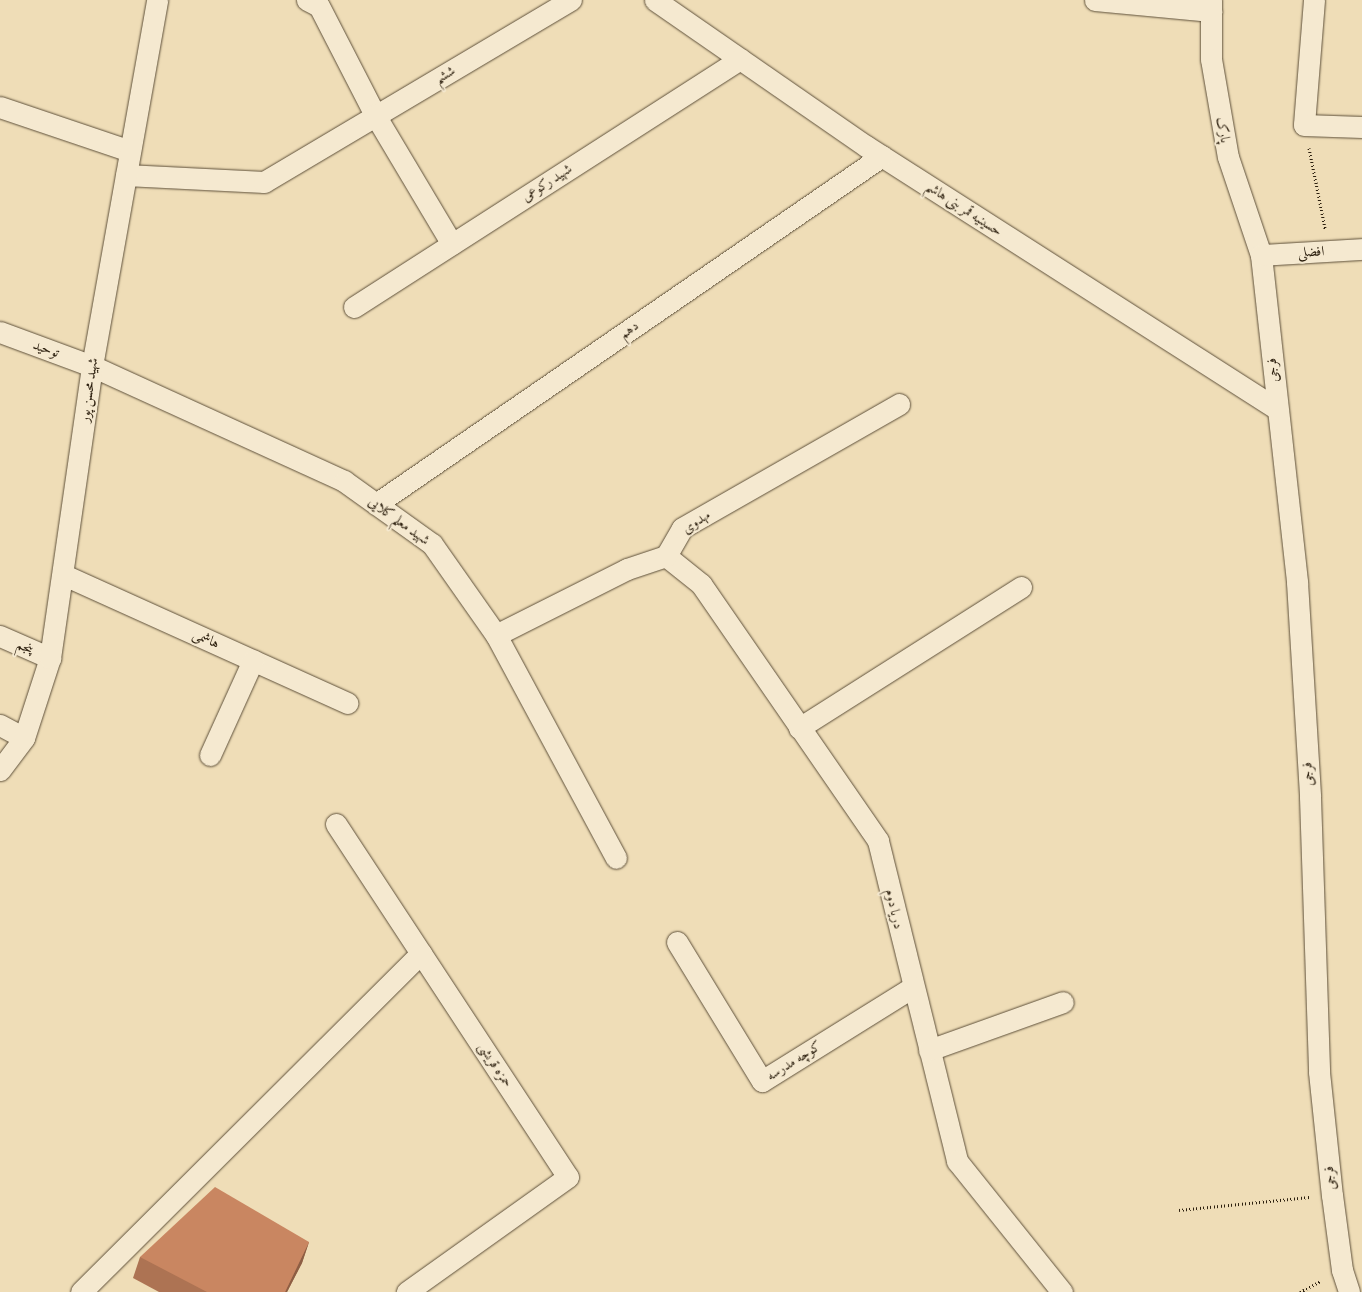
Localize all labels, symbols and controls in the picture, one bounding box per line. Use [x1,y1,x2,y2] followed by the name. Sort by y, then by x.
[432,62,458,88] street label: ششم
[1212,116,1234,144] street label: پارک
[519,161,575,205] street label: شهید رکوعی
[923,178,1005,240] street label: حسینیه قمر بنی هاشم
[1297,243,1325,261] street label: افضلی
[616,317,642,343] street label: دهم
[31,337,61,361] street label: توحید
[76,357,102,423] street label: شهید محسن پور
[1263,357,1283,383] street label: فرجی
[365,493,433,549] street label: شهید معلم کلایی
[679,507,713,537] street label: مهدوی
[190,626,222,652] street label: هاشمی
[14,636,36,658] street label: پنجم
[1299,761,1317,787] street label: فرجی
[881,887,907,931] street label: دریا دوم
[763,1038,825,1084] street label: کوچه مدرسه
[474,1039,516,1091] street label: حمزه قریشی
[1320,1165,1340,1191] street label: فرجی

